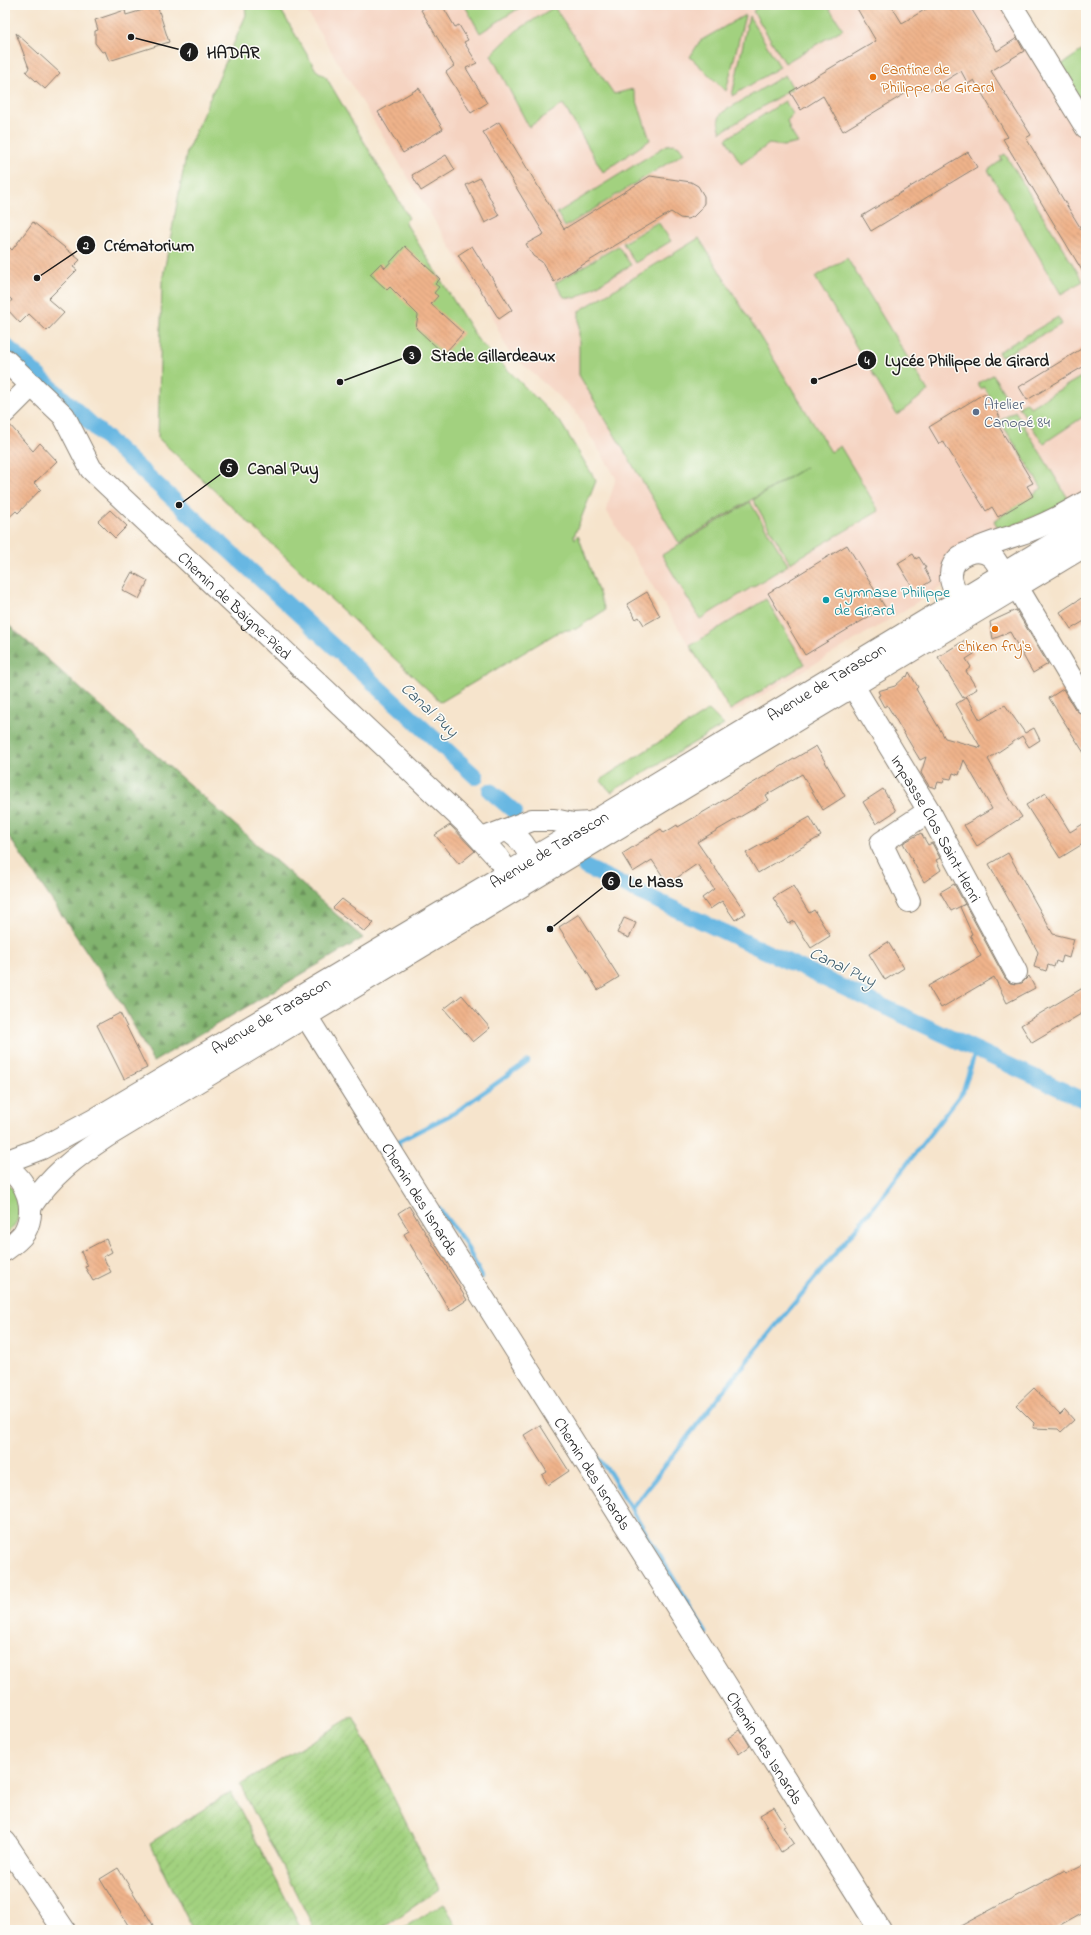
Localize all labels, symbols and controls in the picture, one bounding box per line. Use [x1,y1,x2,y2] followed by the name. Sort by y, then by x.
[179,38,267,67] callout: HADAR
[207,41,260,66] text: HADAR
[187,44,191,62] text: 1
[881,58,995,100] place label: Cantine de Philippe de Girard
[868,72,878,82] marker: Cantine de Philippe de Girard
[76,230,202,259] callout: Crématorium
[104,234,194,259] text: Crématorium
[82,237,89,255] text: 2
[402,341,563,370] callout: Stade Gillardeaux
[431,344,556,369] text: Stade Gillardeaux
[857,346,1057,375] callout: Lycée Philippe de Girard
[409,347,415,365] text: 3
[885,349,1049,376] text: Lycée Philippe de Girard
[864,353,870,371] text: 4
[984,393,1051,435] place label: Atelier Canopé 84
[971,407,981,417] marker: Atelier Canopé 84
[219,454,326,483] callout: Canal Puy
[247,457,319,484] text: Canal Puy
[226,460,233,478] text: 5
[171,547,296,666] street label: Chemin de Baigne-Pied
[834,581,951,623] place label: Gymnase Philippe de Girard
[821,595,831,605] marker: Gymnase Philippe de Girard
[990,624,1000,634] marker: chiken fry's
[958,635,1032,659] place label: chiken fry's
[763,638,891,728] street label: Avenue de Tarascon
[394,677,464,745] water label: Canal Puy
[884,751,986,907] street label: Impasse Clos Saint-Henri
[486,805,614,895] street label: Avenue de Tarascon
[601,867,692,896] callout: Le Mass
[629,870,684,895] text: Le Mass
[607,873,614,891] text: 6
[804,941,880,995] water label: Canal Puy
[207,972,336,1061] street label: Avenue de Tarascon
[375,1139,464,1261] street label: Chemin des Isnards
[547,1413,636,1536] street label: Chemin des Isnards
[719,1687,808,1810] street label: Chemin des Isnards

